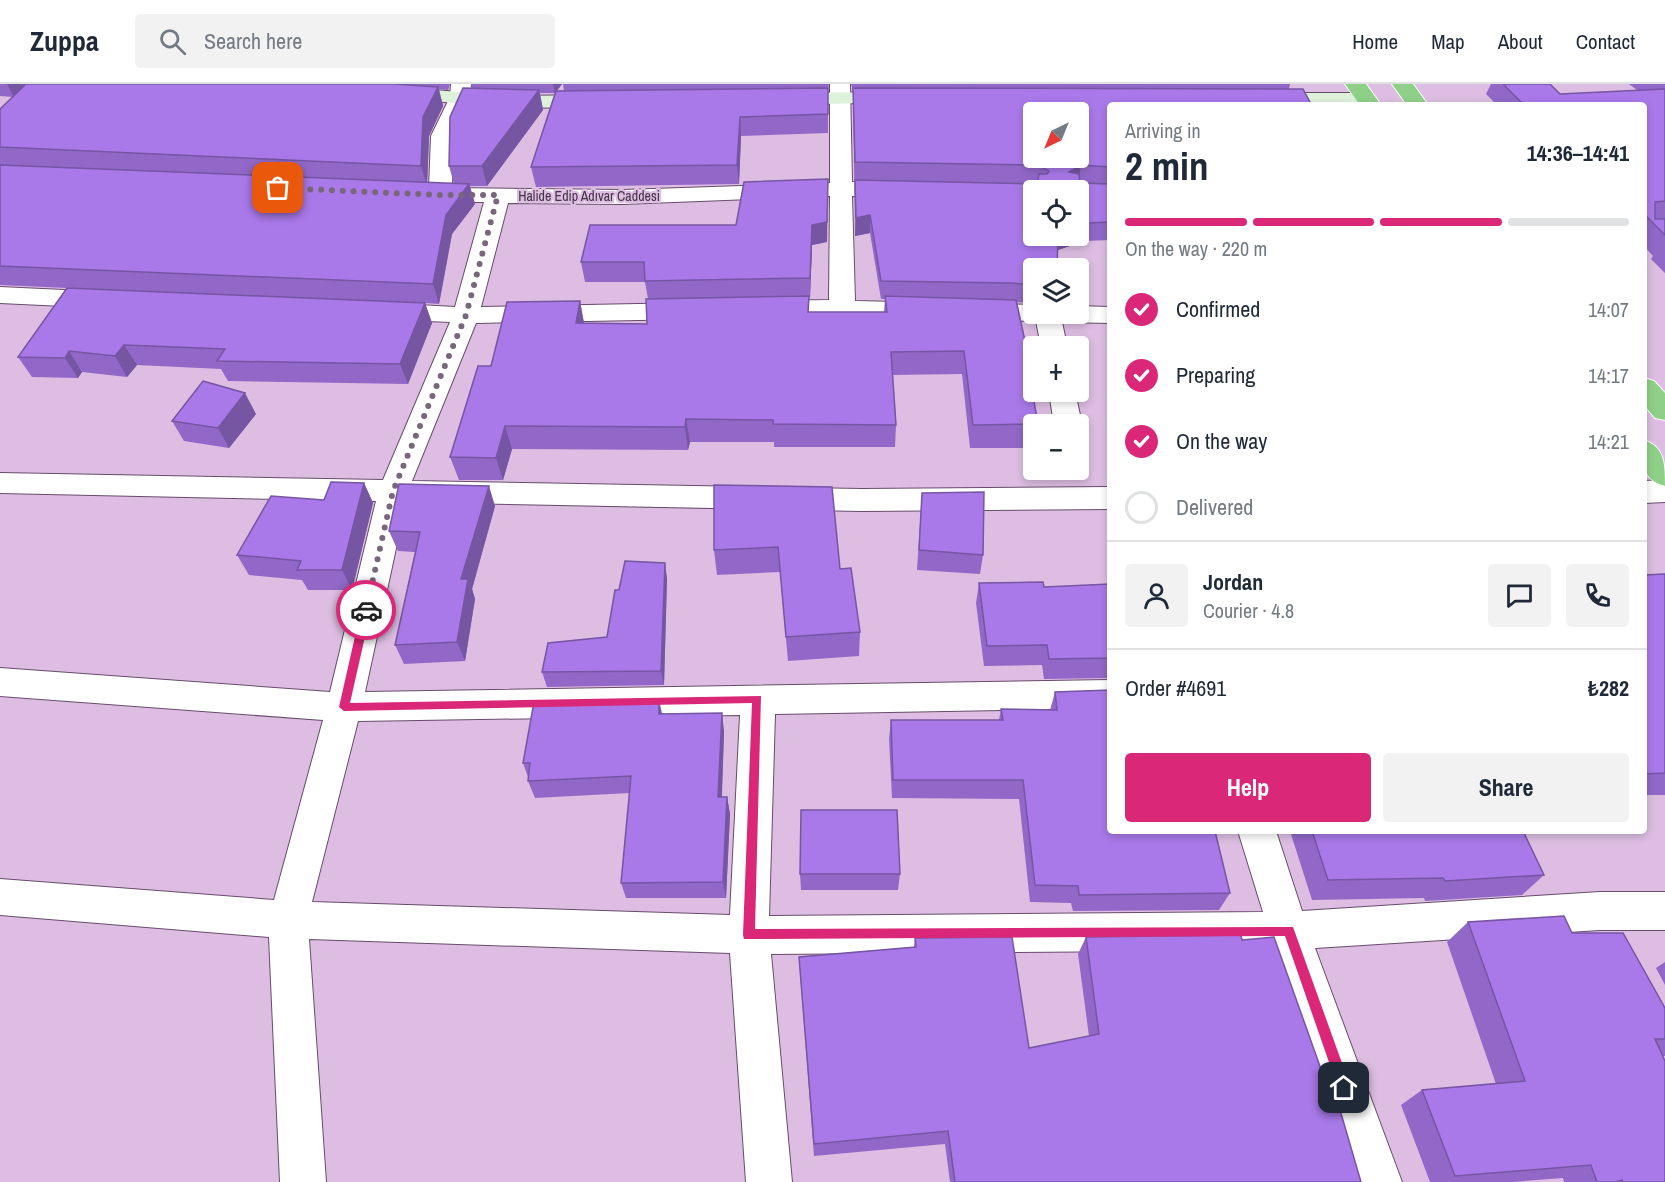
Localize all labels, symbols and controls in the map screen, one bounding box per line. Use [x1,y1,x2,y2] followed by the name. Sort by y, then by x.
[135,14,555,68] search box
[30,22,99,60] text: Zuppa
[156,25,189,58] icon: search
[204,26,302,56] text: Search here
[1352,27,1398,56] text: Home
[1431,27,1465,56] text: Map
[1498,27,1543,56] text: About
[1576,27,1635,56] text: Contact
[1023,102,1089,168] north arrow
[1023,102,1089,480] map controls
[1125,117,1201,144] text: Arriving in
[1527,138,1629,168] text: 14:36–14:41
[1125,140,1209,192] text: 2 min
[252,162,303,213] pin
[261,171,294,204] icon: bag
[1023,180,1089,246] button: locate
[518,187,660,205] street label: Halide Edip Adıvar Caddesi
[1125,235,1267,262] text: On the way · 220 m
[1023,258,1089,324] button: layers
[1125,293,1158,326] icon: check
[1176,294,1260,324] text: Confirmed
[1588,296,1629,323] text: 14:07
[1023,336,1089,402] button: +
[1125,359,1158,392] icon: check
[1176,360,1255,390] text: Preparing
[1588,362,1629,389] text: 14:17
[1023,414,1089,480] button: −
[1125,425,1158,458] icon: check
[1176,426,1267,456] text: On the way
[1588,428,1629,455] text: 14:21
[1176,492,1253,522] text: Delivered
[1125,564,1188,627] button: person
[1488,564,1551,627] button: chat
[1566,564,1629,627] button: phone
[1203,567,1263,597] text: Jordan
[336,580,396,640] courier
[350,594,383,627] icon: car
[1203,597,1294,624] text: Courier · 4.8
[1125,673,1226,703] text: Order #4691
[1588,673,1629,703] text: ₺282
[1125,753,1371,822] button: Help
[1383,753,1629,822] button: Share
[1318,1062,1369,1113] pin
[1327,1071,1360,1104] icon: home

